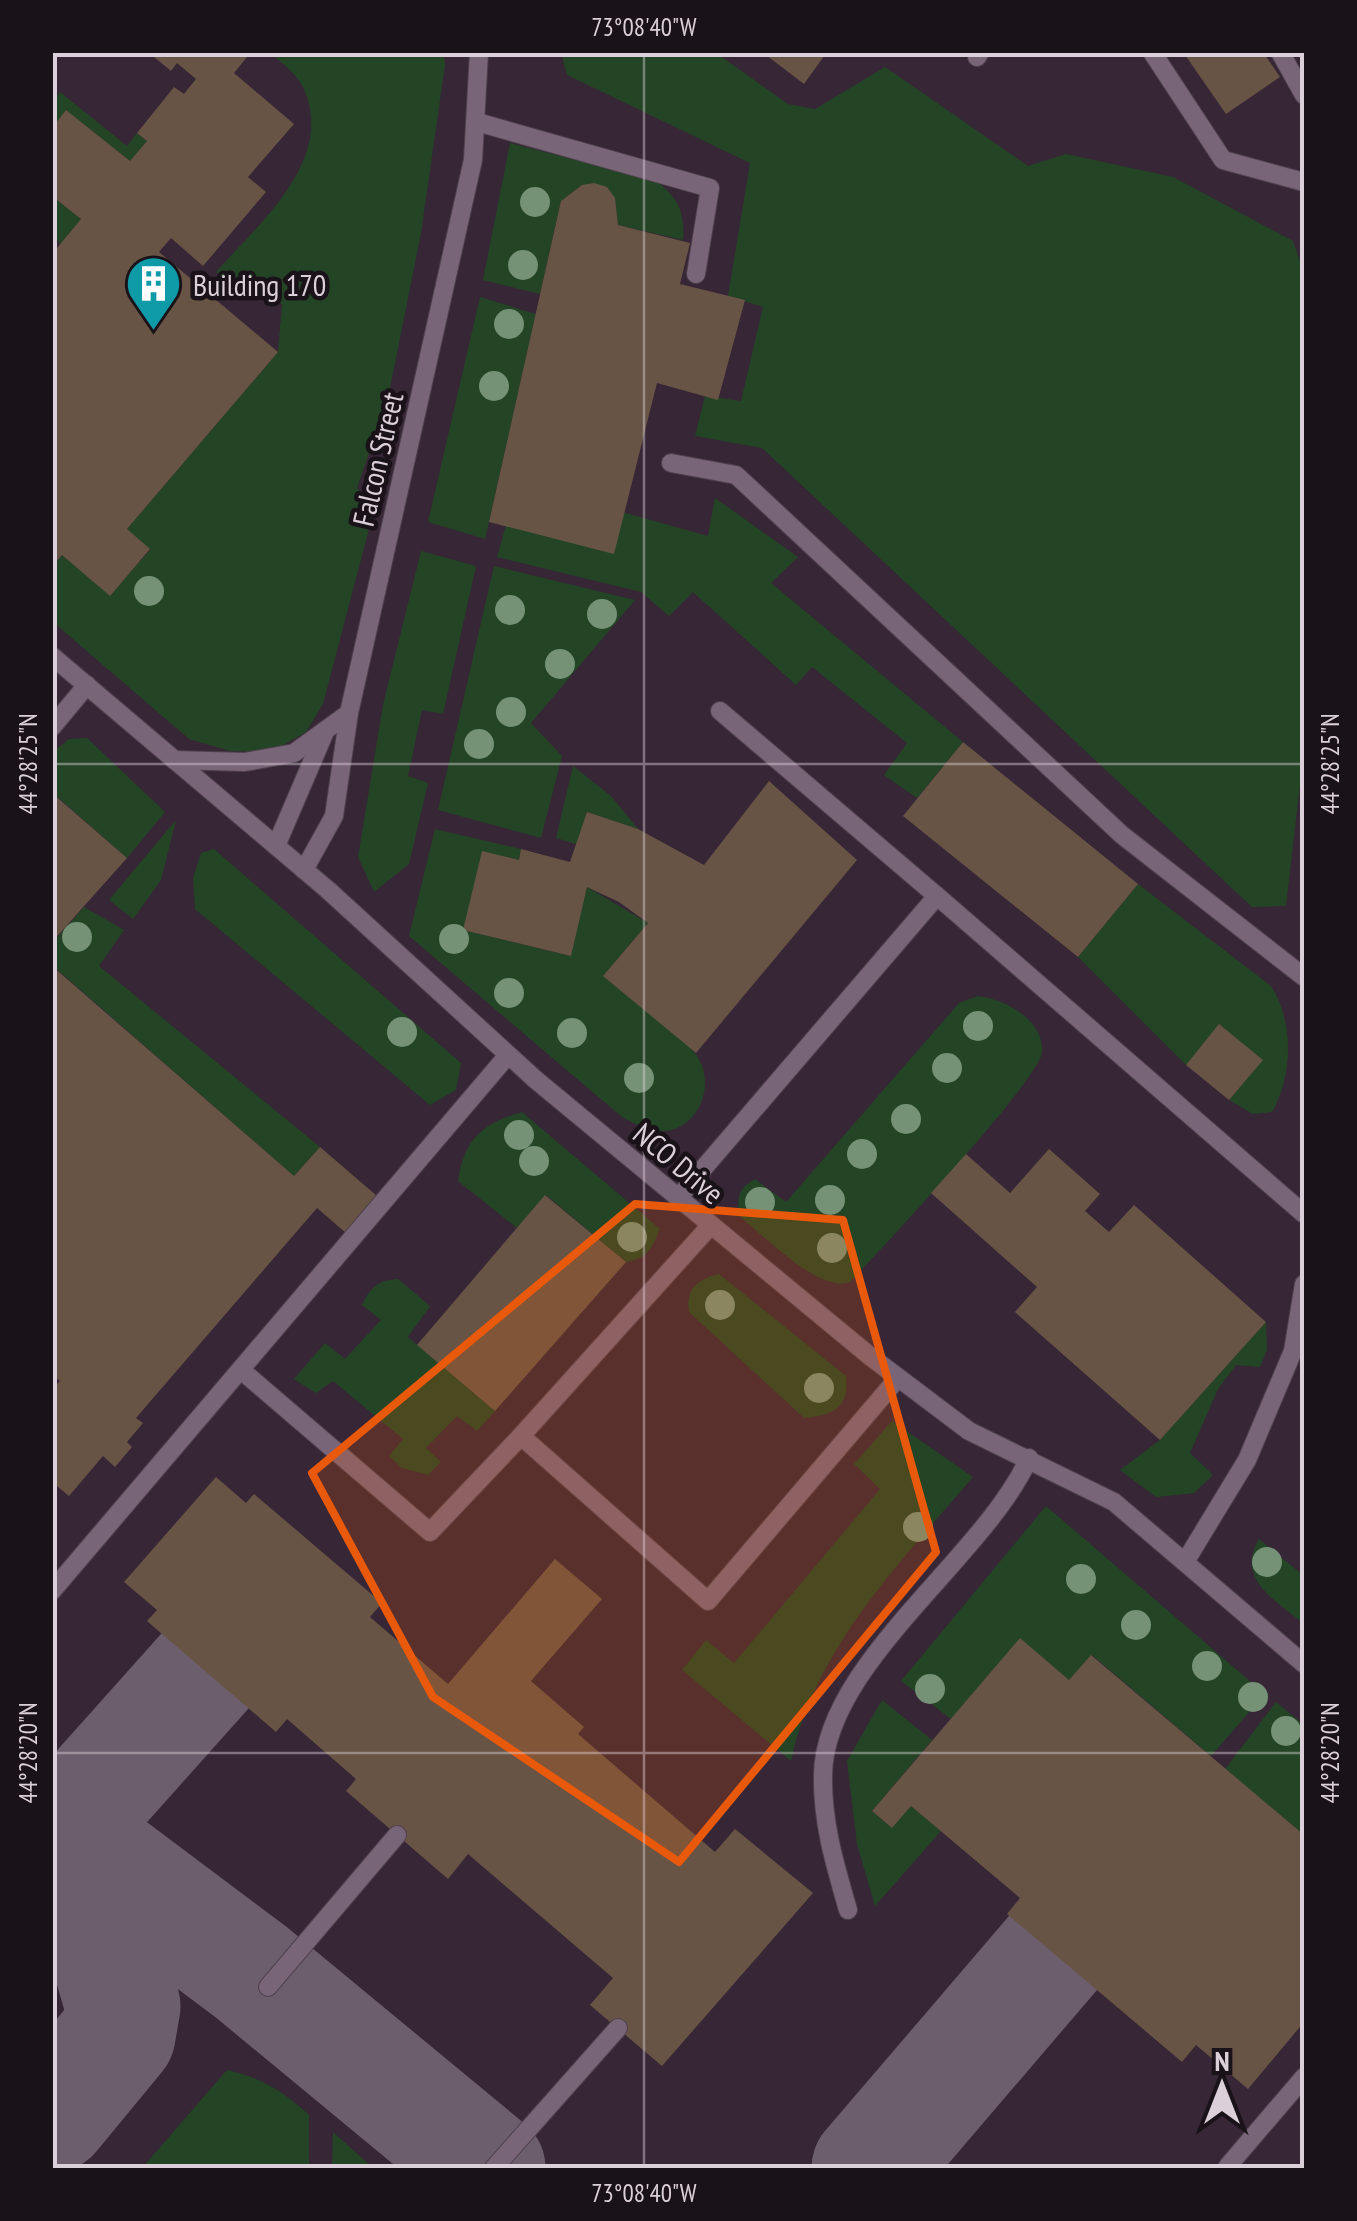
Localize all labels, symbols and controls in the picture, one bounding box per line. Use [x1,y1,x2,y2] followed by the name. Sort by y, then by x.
[591,11,697,43] text: 73°08'40"W
[124,254,184,333] building icon: Building 170
[193,265,326,304] place label: Building 170
[343,388,411,530] street label: Falcon Street
[12,713,44,815] text: 44°28'25"N
[1314,713,1346,815] text: 44°28'25"N
[626,1114,732,1212] street label: NCO Drive
[12,1702,44,1804] text: 44°28'20"N
[1314,1702,1346,1804] text: 44°28'20"N
[1172,2036,1272,2136] north arrow
[1214,2042,1230,2079] text: N
[591,2177,697,2209] text: 73°08'40"W

